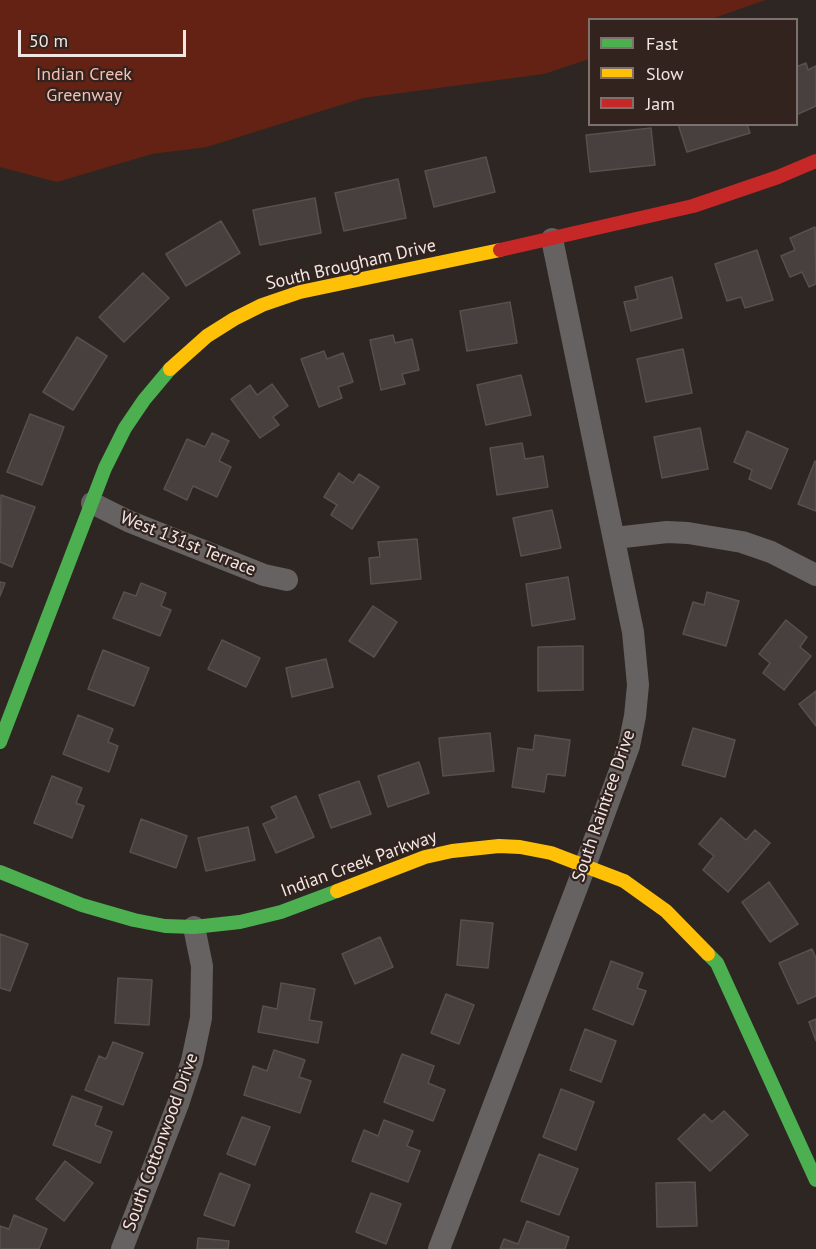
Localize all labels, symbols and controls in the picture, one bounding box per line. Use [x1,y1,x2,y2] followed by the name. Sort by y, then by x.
[21,18,189,56] scale bar
[588,18,798,126] legend
[29,29,68,52] text: 50 m
[646,32,678,55] text: Fast
[646,62,684,85] text: Slow
[36,64,132,106] park label: Indian Creek Greenway
[646,92,675,115] text: Jam
[264,235,438,295] street label: South Brougham Drive
[117,507,259,581] street label: West 131st Terrace
[568,727,640,885] street label: South Raintree Drive
[278,826,440,902] street label: Indian Creek Parkway
[119,1050,203,1234] street label: South Cottonwood Drive

